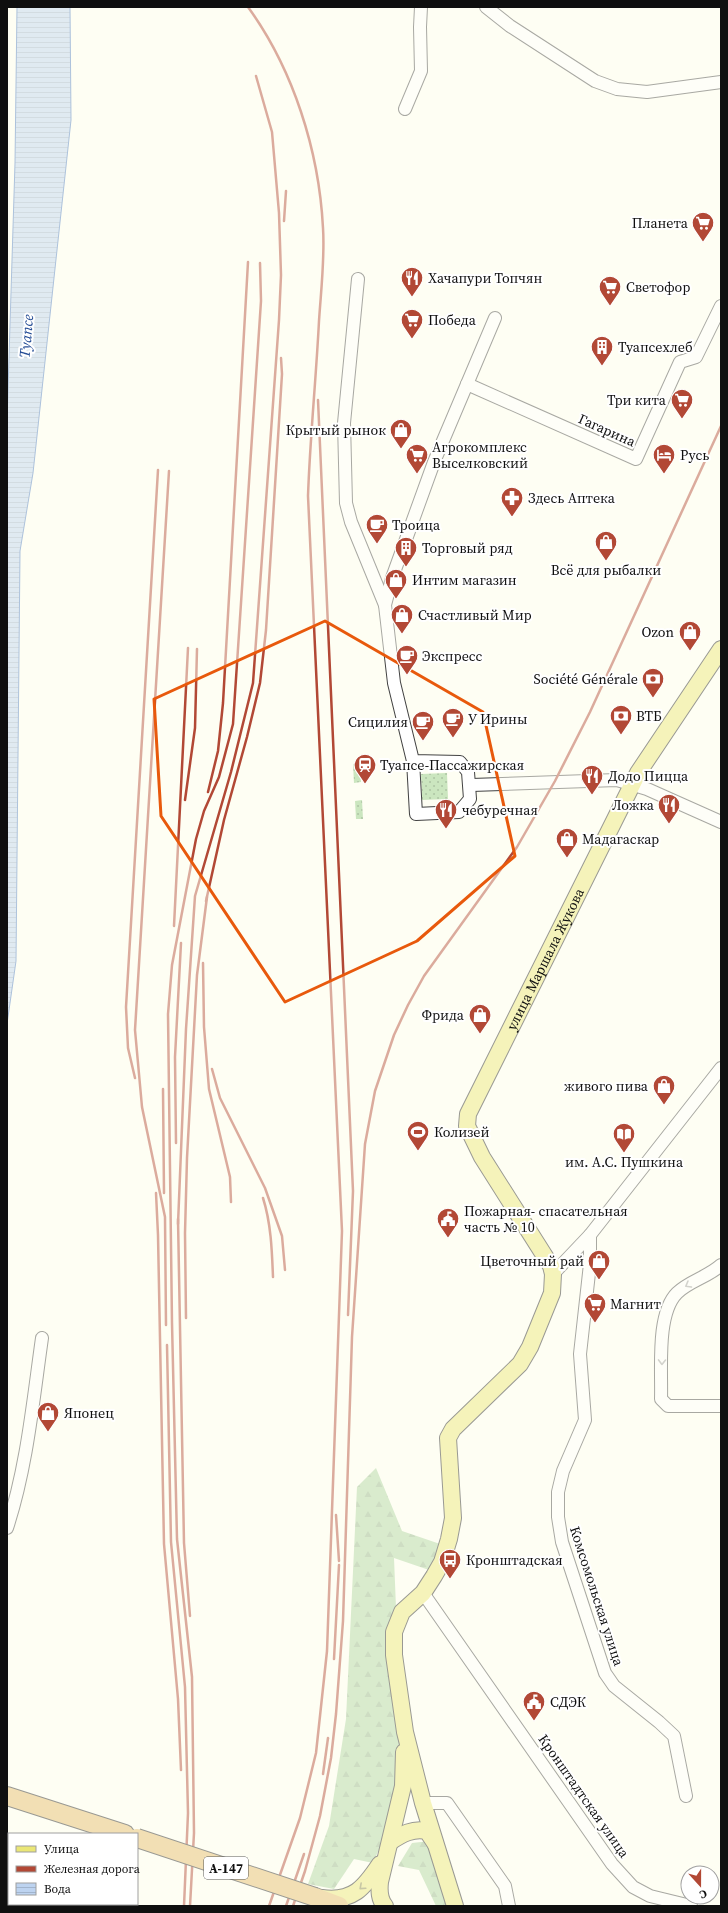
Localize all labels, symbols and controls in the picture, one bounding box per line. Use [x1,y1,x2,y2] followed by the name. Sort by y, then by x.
[690,210,716,243] supermarket icon: Планета
[632,213,689,233] place label: Планета
[399,265,425,298] restaurant icon: Хачапури Топчян
[428,268,543,288] place label: Хачапури Топчян
[597,274,623,307] supermarket icon: Светофор
[626,277,690,297] place label: Светофор
[399,307,425,340] supermarket icon: Победа
[428,310,477,330] place label: Победа
[14,313,38,359] water label: Туапсе
[589,334,615,367] building icon: Туапсехлеб
[618,337,693,357] place label: Туапсехлеб
[669,387,695,420] supermarket icon: Три кита
[607,390,667,410] place label: Три кита
[575,409,640,452] street label: Гагарина
[388,417,414,450] shop icon: Крытый рынок
[286,420,386,440] place label: Крытый рынок
[432,437,528,473] place label: Агрокомплекс Выселковский
[404,442,430,475] supermarket icon: Агрокомплекс Выселковский
[651,442,677,475] hotel icon: Русь
[680,445,709,465] place label: Русь
[499,485,525,518] pharmacy icon: Здесь Аптека
[528,488,616,508] place label: Здесь Аптека
[364,512,390,545] cafe icon: Троица
[392,515,441,535] place label: Троица
[593,529,619,562] shop icon: Всё для рыбалки
[393,535,419,568] building icon: Торговый ряд
[422,538,513,558] place label: Торговый ряд
[551,560,661,580] place label: Всё для рыбалки
[383,567,409,600] shop icon: Интим магазин
[412,570,517,590] place label: Интим магазин
[389,602,415,635] shop icon: Счастливый Мир
[418,605,532,625] place label: Счастливый Мир
[677,619,703,652] shop icon: Ozon
[642,622,675,642] place label: Ozon
[394,643,420,676] cafe icon: Экспресс
[422,646,483,666] place label: Экспресс
[640,666,666,699] bank icon: Société Générale
[534,669,638,689] place label: Société Générale
[608,703,634,736] bank icon: ВТБ
[440,706,466,739] cafe icon: У Ирины
[636,706,662,726] place label: ВТБ
[410,709,436,742] cafe icon: Сицилия
[468,709,527,729] place label: У Ирины
[348,712,408,732] place label: Сицилия
[352,752,378,785] station icon: Туапсе-Пассажирская
[380,755,524,775] place label: Туапсе-Пассажирская
[579,763,605,796] restaurant icon: Додо Пицца
[608,766,689,786] place label: Додо Пицца
[656,792,682,825] restaurant icon: Ложка
[612,795,655,815] place label: Ложка
[433,797,459,830] restaurant icon: чебуречная
[462,800,538,820] place label: чебуречная
[554,826,580,859] shop icon: Мадагаскар
[582,829,659,849] place label: Мадагаскар
[501,884,589,1034] street label: улица Маршала Жукова
[467,1002,493,1035] shop icon: Фрида
[422,1005,465,1025] place label: Фрида
[651,1073,677,1106] shop icon: живого пива
[564,1076,649,1096] place label: живого пива
[405,1119,431,1152] sports icon: Колизей
[611,1121,637,1154] library icon: им. А.С. Пушкина
[434,1122,489,1142] place label: Колизей
[565,1152,684,1172] place label: им. А.С. Пушкина
[464,1201,628,1237] place label: Пожарная- спасательная часть № 10
[435,1206,461,1239] public building icon: Пожарная- спасательная часть № 10
[586,1248,612,1281] shop icon: Цветочный рай
[480,1251,584,1271] place label: Цветочный рай
[685,1281,692,1288] one-way arrow
[582,1291,608,1324] supermarket icon: Магнит
[610,1294,661,1314] place label: Магнит
[658,1359,666,1365] one-way arrow
[35,1400,61,1433] shop icon: Японец
[64,1403,114,1423] place label: Японец
[565,1524,629,1669] street label: Комсомольская улица
[437,1547,463,1580] bus stop icon: Кронштадская
[466,1550,563,1570] place label: Кронштадская
[521,1689,547,1722] public building icon: СДЭК
[550,1692,587,1712] place label: СДЭК
[534,1730,635,1862] street label: Кронштадтская улица
[8,1833,138,1905] legend
[44,1841,80,1857] text: Улица
[204,1857,248,1879] road number: А-147
[44,1861,141,1877] text: Железная дорога
[680,1865,720,1905] north arrow
[44,1881,72,1897] text: Вода
[359,1883,367,1890] one-way arrow
[697,1886,709,1902] text: С

